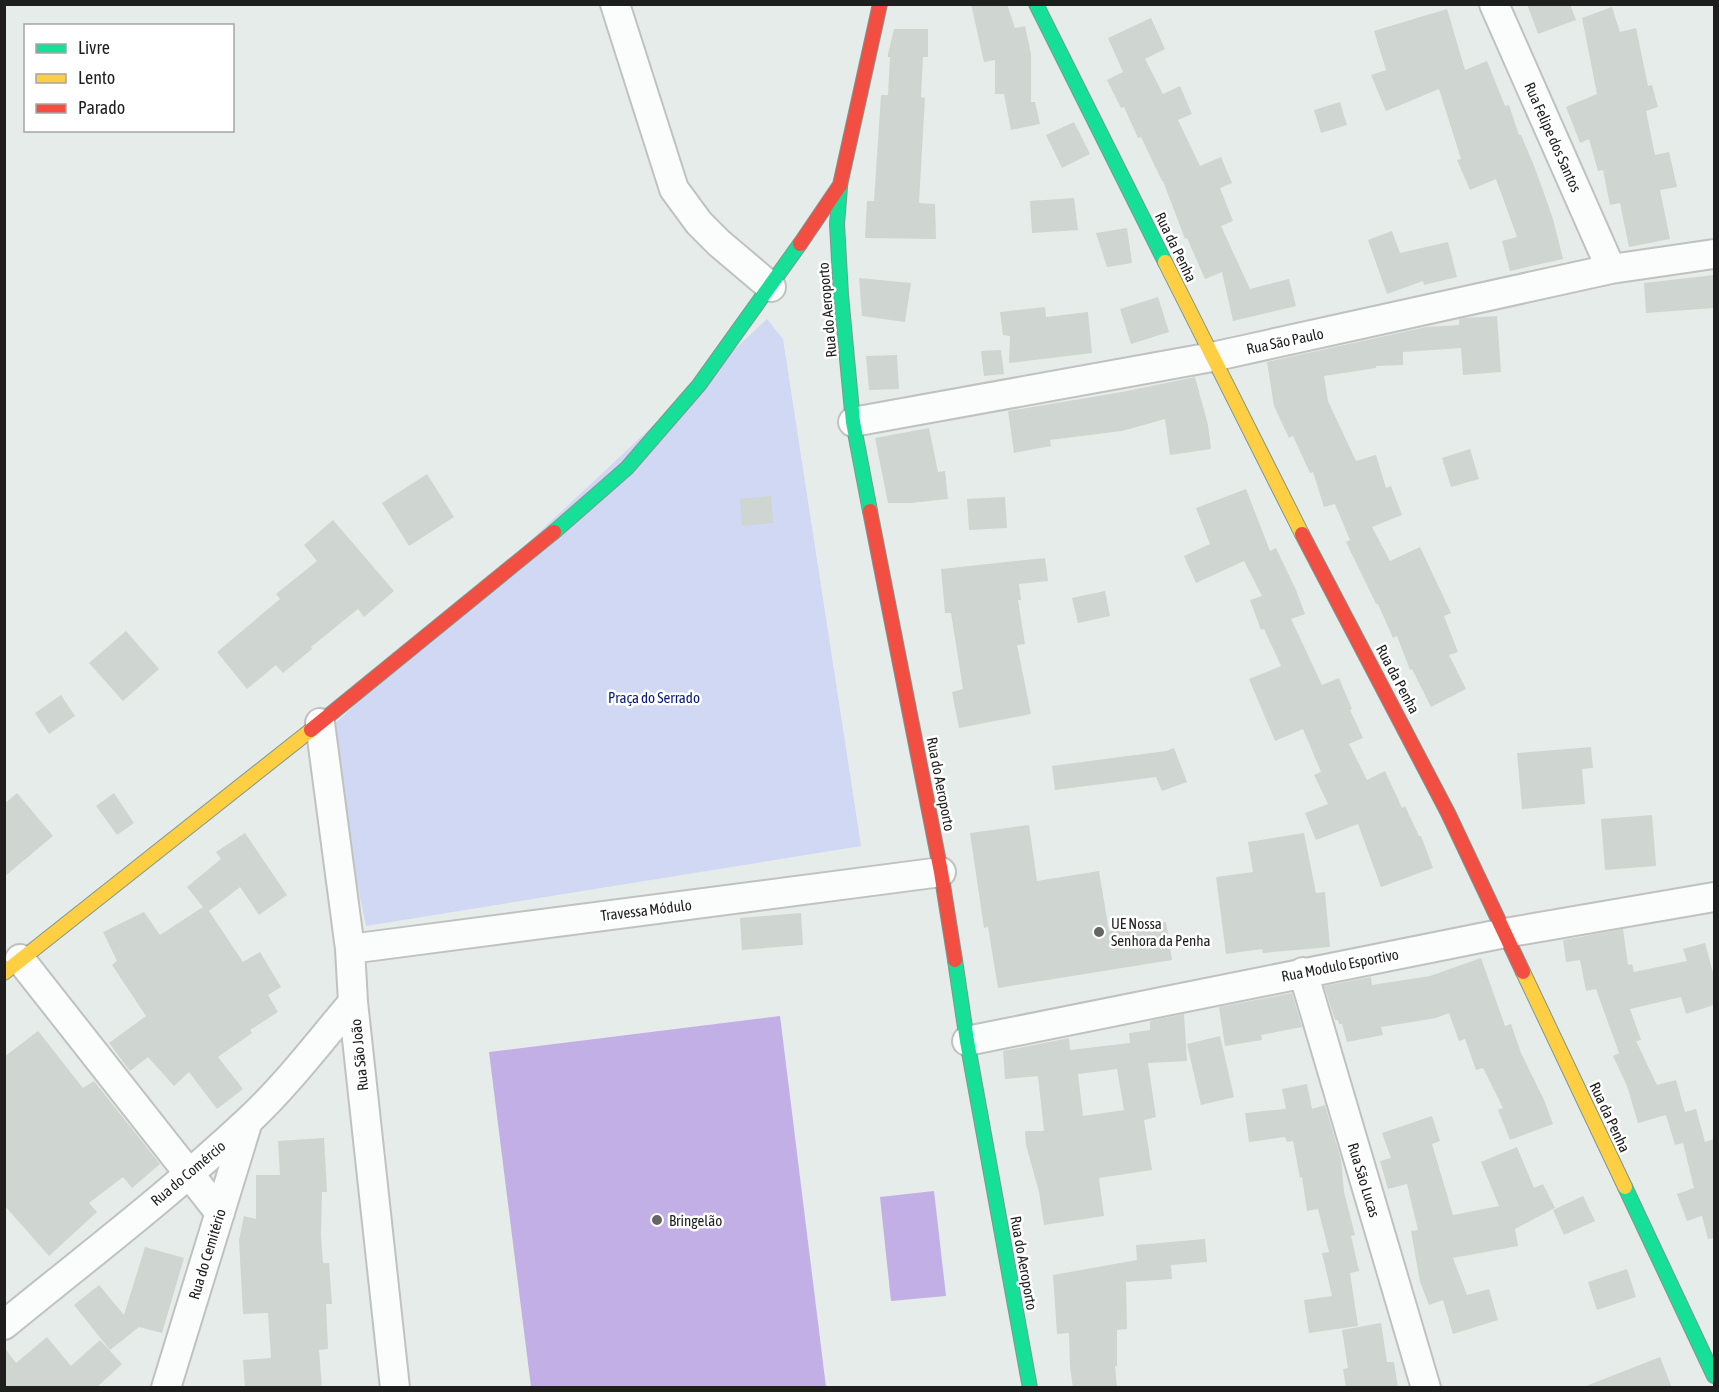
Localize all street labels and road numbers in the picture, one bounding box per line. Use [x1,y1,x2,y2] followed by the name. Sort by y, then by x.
[1521,80,1585,194] street label: Rua Felipe dos Santos
[1152,209,1200,285] street label: Rua da Penha
[814,262,840,358] street label: Rua do Aeroporto
[1245,325,1325,357] street label: Rua São Paulo
[1373,642,1423,716] street label: Rua da Penha
[924,736,958,832] street label: Rua do Aeroporto
[600,896,692,924] street label: Travessa Módulo
[1280,945,1400,985] street label: Rua Modulo Esportivo
[347,1018,371,1092] street label: Rua São João
[1586,1079,1634,1155] street label: Rua da Penha
[147,1137,229,1209] street label: Rua do Comércio
[1345,1141,1383,1219] street label: Rua São Lucas
[185,1207,229,1301] street label: Rua do Cemitério
[1007,1215,1041,1311] street label: Rua do Aeroporto

